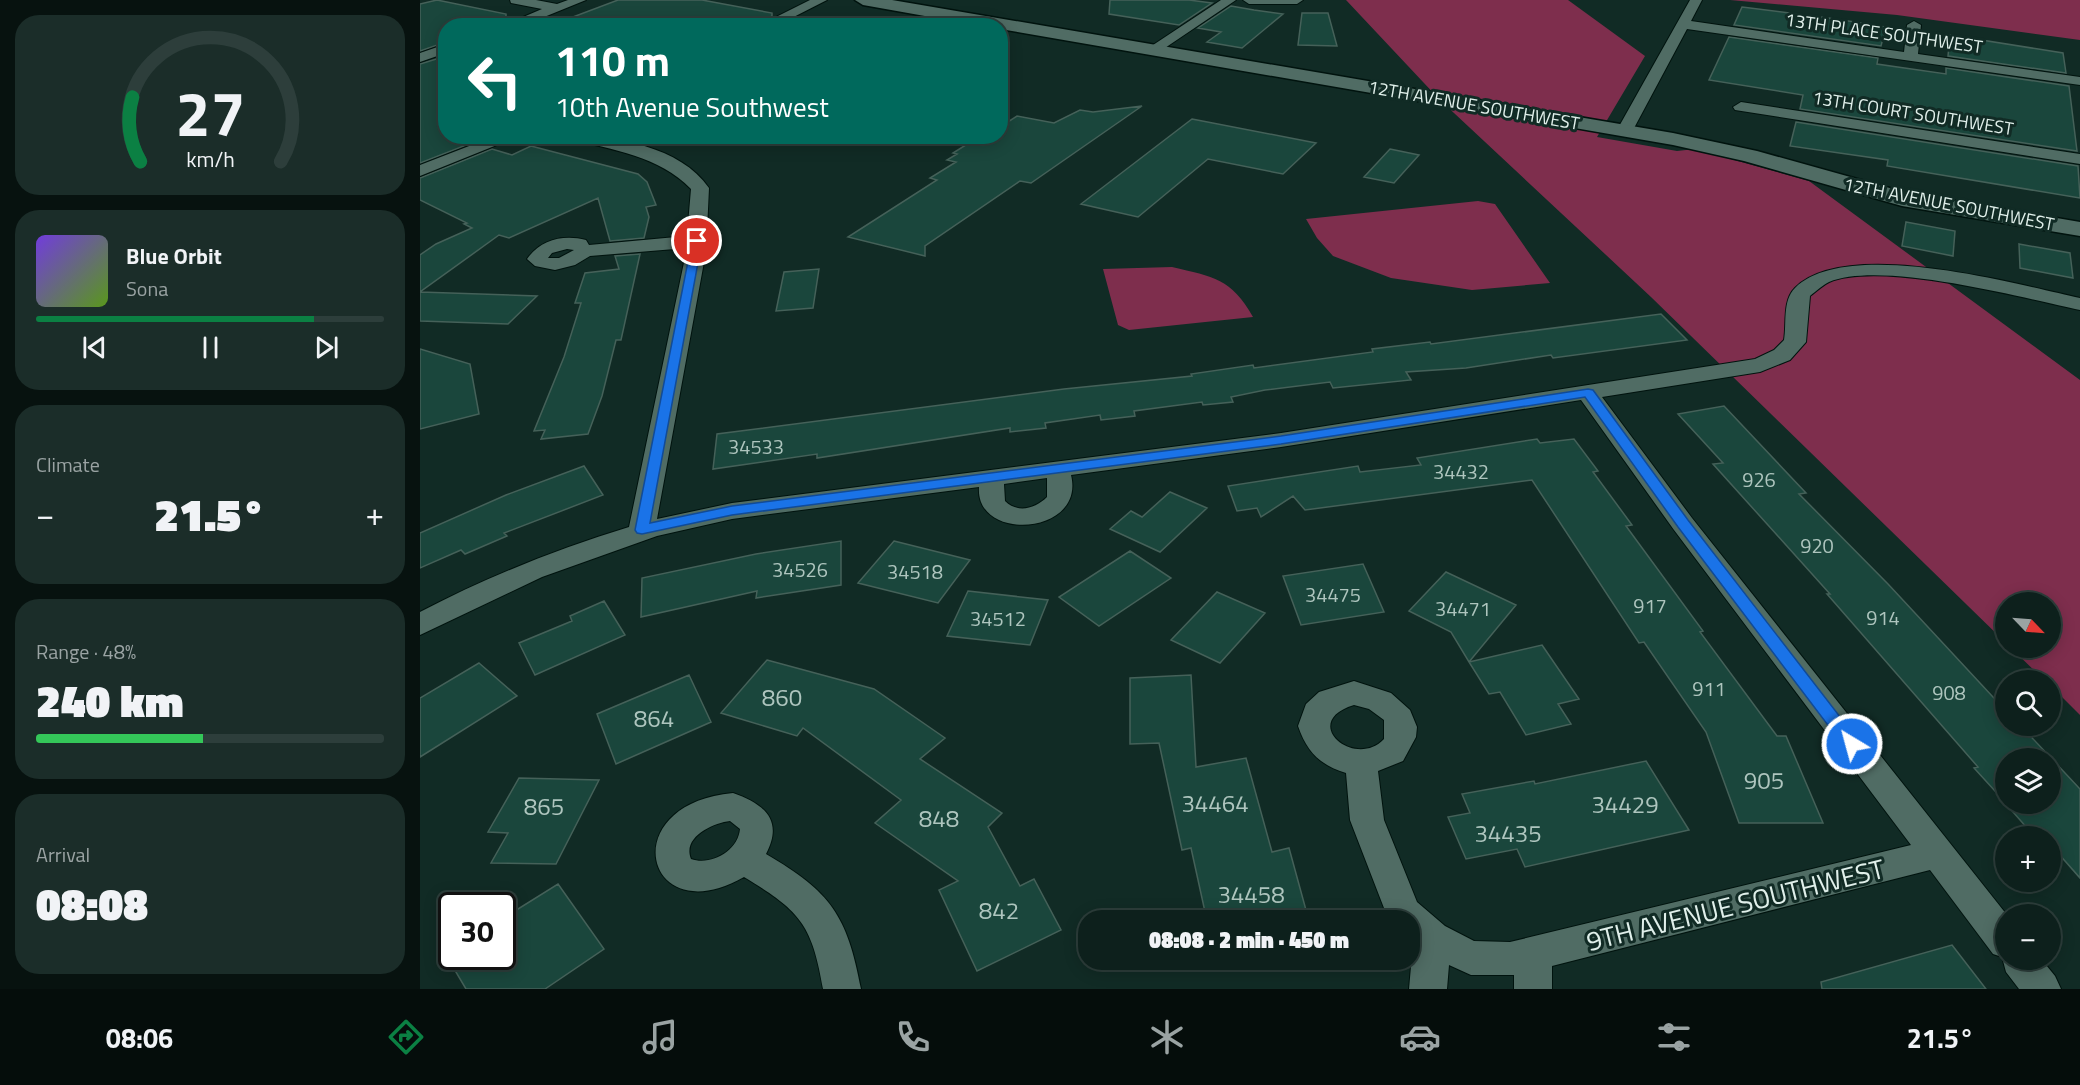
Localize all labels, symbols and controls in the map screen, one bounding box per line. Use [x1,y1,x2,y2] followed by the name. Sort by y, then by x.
[1784,6,1985,60] street label: 13TH PLACE SOUTHWEST
[555,28,670,92] text: 110 m
[456,42,534,120] icon: left
[175,65,245,160] text: 27
[1366,73,1582,137] street label: 12TH AVENUE SOUTHWEST
[1811,84,2016,142] street label: 13TH COURT SOUTHWEST
[555,86,829,127] text: 10th Avenue Southwest
[186,143,234,175] text: km/h
[1841,170,2057,238] street label: 12TH AVENUE SOUTHWEST
[671,215,722,266] pin
[680,224,713,257] icon: arrive
[126,239,222,273] text: Blue Orbit
[126,273,168,304] text: Sona
[78,331,111,364] icon: previous
[194,331,227,364] icon: pause
[310,331,343,364] icon: next
[728,431,784,462] house number: 34533
[36,449,100,480] text: Climate
[1433,456,1489,487] house number: 34432
[1742,464,1776,495] house number: 926
[154,480,266,548] text: 21.5°
[36,489,54,539] text: −
[366,489,384,539] text: +
[1800,530,1834,561] house number: 920
[772,554,828,585] house number: 34526
[887,556,943,587] house number: 34518
[1305,579,1361,610] house number: 34475
[1633,590,1667,621] house number: 917
[1995,592,2061,658] north arrow
[1995,592,2061,970] map controls
[1435,593,1491,624] house number: 34471
[1866,602,1900,633] house number: 914
[970,603,1026,634] house number: 34512
[36,636,136,667] text: Range · 48%
[36,666,184,734] text: 240 km
[1995,670,2061,736] button: search
[1692,673,1726,704] house number: 911
[1932,677,1966,708] house number: 908
[762,679,802,715] house number: 860
[634,700,674,736] house number: 864
[1820,712,1884,776] position arrow
[1995,748,2061,814] button: layers
[1744,762,1784,798] house number: 905
[1181,785,1249,821] house number: 34464
[1591,786,1659,822] house number: 34429
[524,788,564,824] house number: 865
[919,800,959,836] house number: 848
[1474,815,1542,851] house number: 34435
[1995,826,2061,892] button: +
[36,839,90,870] text: Arrival
[1582,847,1888,961] street label: 9TH AVENUE SOUTHWEST
[36,869,148,937] text: 08:08
[1217,876,1285,912] house number: 34458
[438,892,516,970] speed limit sign: 30
[979,892,1019,928] house number: 842
[1995,904,2061,970] button: −
[1149,923,1349,957] text: 08:08 · 2 min · 450 m
[385,1016,427,1058] icon: directions
[639,1016,681,1058] icon: music
[892,1016,934,1058] icon: phone
[1146,1016,1188,1058] icon: climate
[1399,1016,1441,1058] icon: car
[1653,1016,1695,1058] icon: filters
[106,1017,173,1058] text: 08:06
[1907,1017,1974,1058] text: 21.5°

